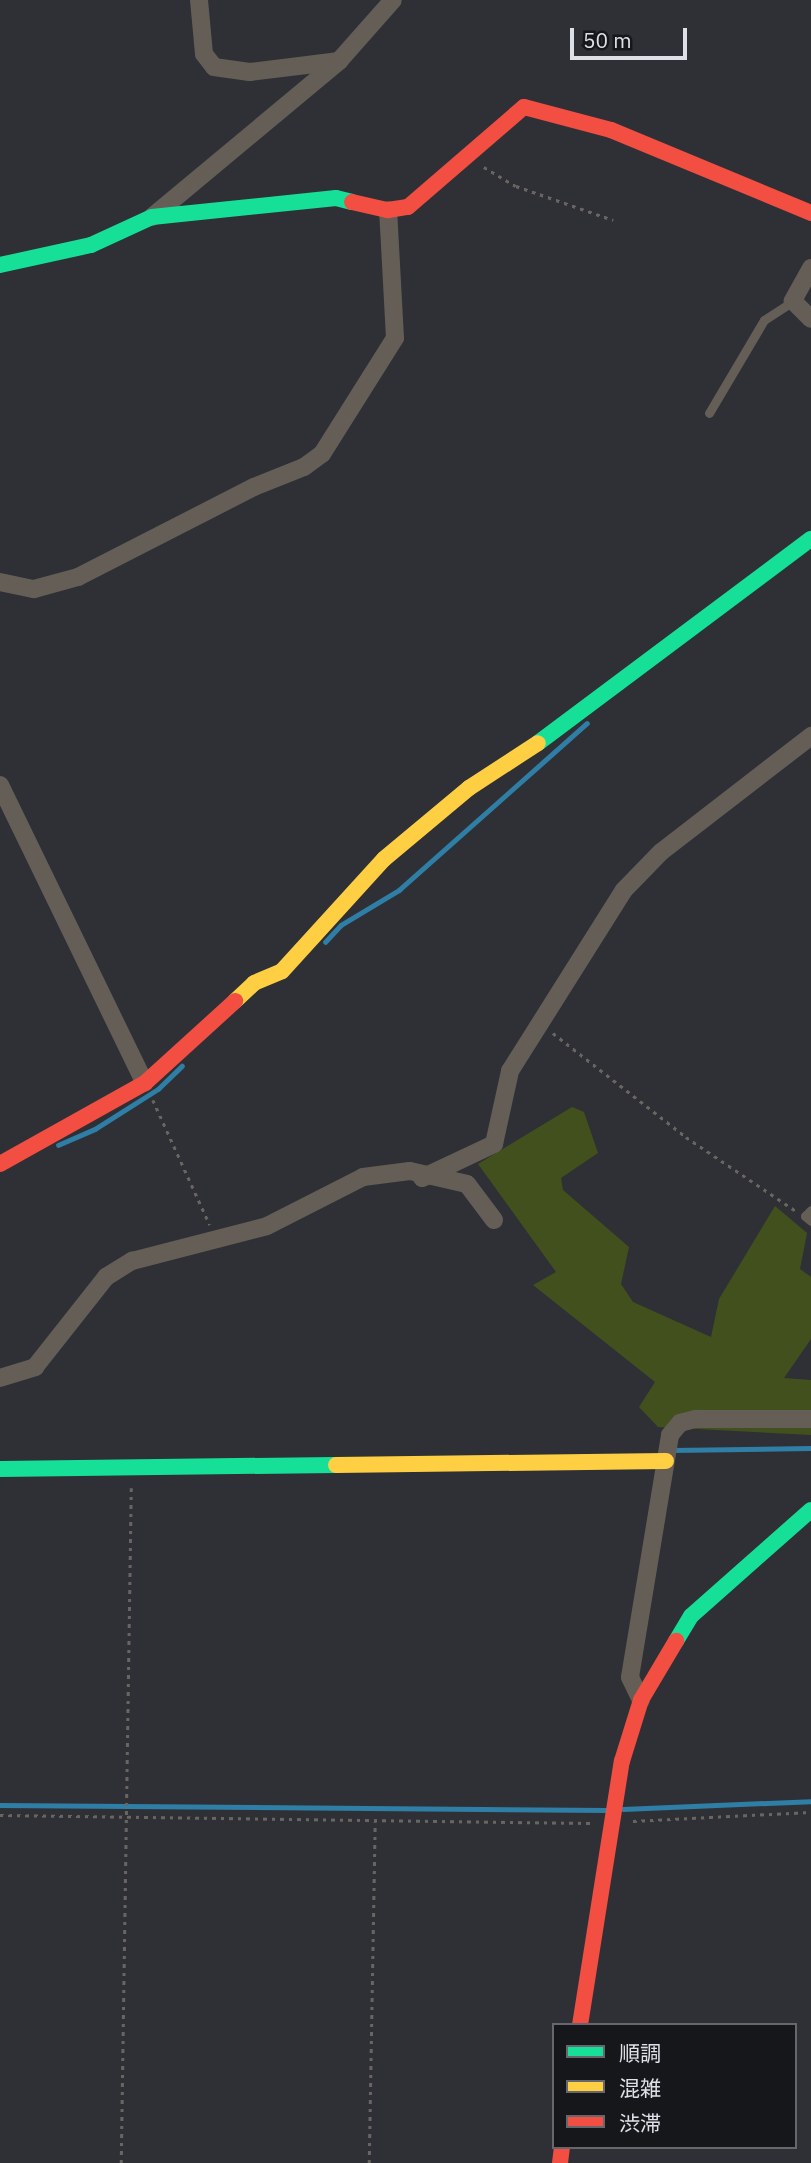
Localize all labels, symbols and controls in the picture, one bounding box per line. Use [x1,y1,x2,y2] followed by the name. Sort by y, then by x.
[573,14,690,58] scale bar
[583,26,632,54] text: 50 m
[552,2023,797,2149] legend
[619,2039,661,2067] text: 順調
[619,2074,661,2102] text: 混雑
[619,2109,661,2137] text: 渋滞

